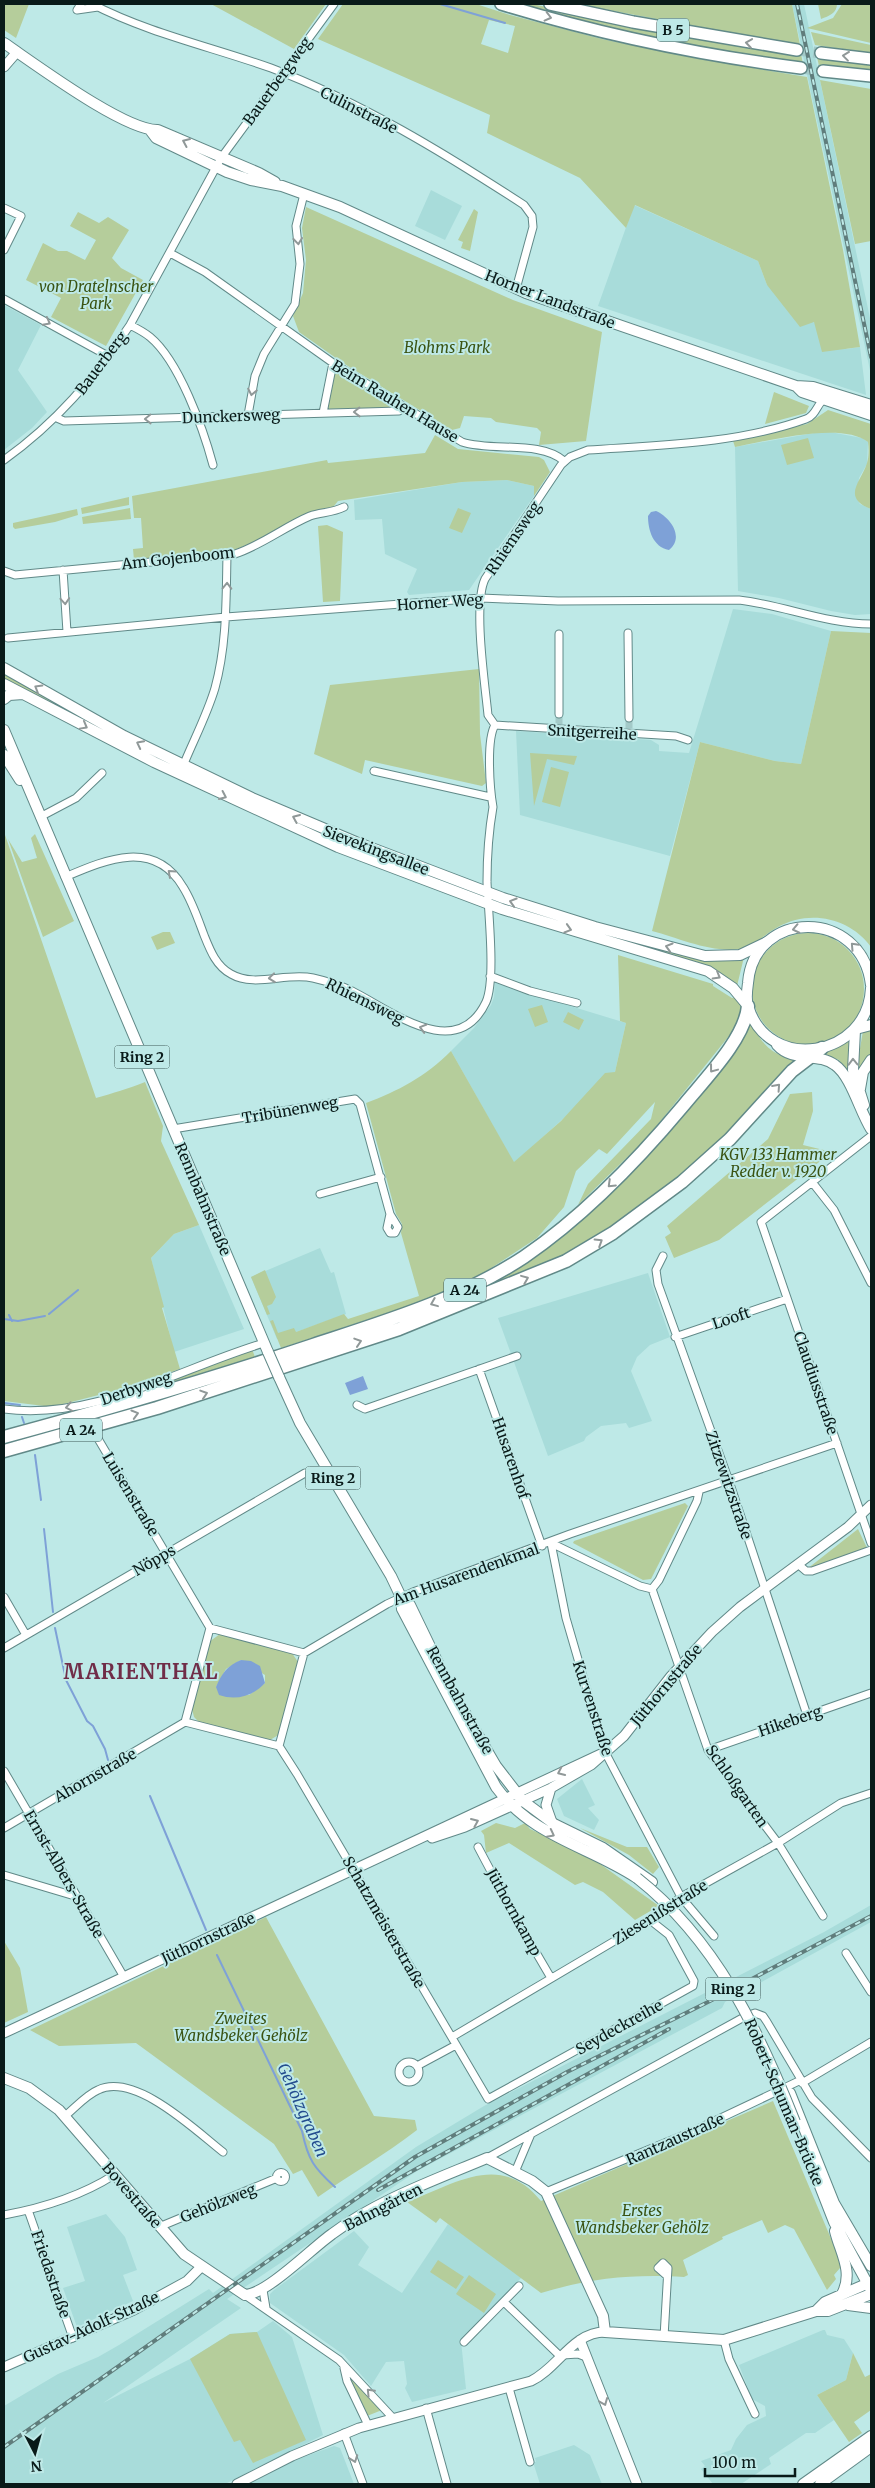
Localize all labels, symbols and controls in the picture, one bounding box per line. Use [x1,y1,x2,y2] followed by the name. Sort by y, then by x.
[543,11,552,22] one-way arrow
[657,18,689,42] road number: B 5
[239,33,315,129] street label: Bauerbergweg
[744,38,753,48] one-way arrow
[842,51,850,62] one-way arrow
[317,82,401,138] street label: Culinstraße
[182,138,191,149] one-way arrow
[292,238,303,246] one-way arrow
[482,265,618,333] street label: Horner Landstraße
[39,277,154,313] park label: von Dratelnscher Park
[41,316,50,326] one-way arrow
[71,327,131,399] street label: Bauerberg
[404,338,491,357] park label: Blohms Park
[328,356,462,446] street label: Beim Rauhen Hause
[247,388,257,397] one-way arrow
[181,405,281,427] street label: Dunckersweg
[353,407,360,417] one-way arrow
[144,414,152,424] one-way arrow
[481,498,545,578] street label: Rhiemsweg
[120,543,235,573] street label: Am Gojenboom
[222,582,232,590] one-way arrow
[396,590,484,614] street label: Horner Weg
[59,598,70,606] one-way arrow
[35,684,44,694] one-way arrow
[79,720,88,730] one-way arrow
[547,720,637,744] street label: Snitgerreihe
[136,740,145,750] one-way arrow
[218,789,227,800] one-way arrow
[292,813,301,824] one-way arrow
[320,821,432,879] street label: Sievekingsallee
[167,870,176,879] one-way arrow
[509,897,517,907] one-way arrow
[563,923,572,933] one-way arrow
[792,923,801,933] one-way arrow
[665,943,673,953] one-way arrow
[851,943,860,952] one-way arrow
[712,970,721,980] one-way arrow
[268,972,276,983] one-way arrow
[323,974,407,1028] street label: Rhiemsweg
[419,1023,427,1034] one-way arrow
[114,1046,170,1068] road number: Ring 2
[848,1058,858,1066] one-way arrow
[710,1063,718,1072] one-way arrow
[771,1084,780,1093] one-way arrow
[240,1092,340,1128] street label: Tribünenweg
[171,1140,235,1258] street label: Rennbahnstraße
[718,1145,837,1181] park label: KGV 133 Hammer Redder v. 1920
[607,1178,616,1187] one-way arrow
[594,1239,603,1248] one-way arrow
[520,1275,529,1285] one-way arrow
[444,1278,486,1302] road number: A 24
[430,1297,438,1307] one-way arrow
[709,1303,753,1333] street label: Looft
[789,1329,843,1437] street label: Claudiusstraße
[353,1338,362,1348] one-way arrow
[98,1367,174,1409] street label: Derbyweg
[199,1389,207,1399] one-way arrow
[64,1402,73,1412] one-way arrow
[131,1410,139,1420] one-way arrow
[488,1415,534,1503] street label: Husarenhof
[60,1418,102,1442] road number: A 24
[702,1428,757,1542] street label: Zitzewitzstraße
[99,1449,163,1539] street label: Luisenstraße
[306,1466,360,1490] road number: Ring 2
[389,1539,542,1610] street label: Am Husarendenkmal
[129,1540,179,1580] street label: Nöpps
[626,1640,706,1731] street label: Jüthornstraße
[422,1643,498,1758] street label: Rennbahnstraße
[569,1658,617,1758] street label: Kurvenstraße
[64,1659,218,1684] district label: MARIENTHAL
[756,1701,824,1741] street label: Hikeberg
[702,1741,772,1831] street label: Schloßgarten
[50,1744,140,1807] street label: Ahornstraße
[557,1766,566,1777] one-way arrow
[20,1807,108,1941] street label: Ernst-Albers-Straße
[470,1818,479,1829] one-way arrow
[546,1828,555,1838] one-way arrow
[339,1853,430,1991] street label: Schatzmeisterstraße
[482,1864,546,1959] street label: Jüthornkamp
[609,1875,711,1949] street label: Ziesenißstraße
[157,1908,258,1968] street label: Jüthornstraße
[706,1978,760,2000] road number: Ring 2
[572,1995,666,2059] street label: Seydeckreihe
[174,2009,308,2045] park label: Zweites Wandsbeker Gehölz
[740,2016,828,2188] street label: Robert-Schuman-Brücke
[273,2060,333,2160] water label: Gehölzgraben
[623,2109,727,2169] street label: Rantzaustraße
[98,2158,166,2232] street label: Bovestraße
[177,2179,259,2227] street label: Gehölzweg
[341,2179,425,2235] street label: Bahngärten
[575,2201,709,2237] park label: Erstes Wandsbeker Gehölz
[27,2228,75,2320] street label: Friedastraße
[20,2287,162,2367] street label: Gustav-Adolf-Straße
[367,2388,376,2397] one-way arrow
[599,2398,609,2406] one-way arrow
[10,2428,60,2478] north arrow
[705,2446,795,2478] scale bar
[712,2453,756,2472] text: 100 m
[348,2454,358,2463] one-way arrow
[30,2456,43,2475] text: N

